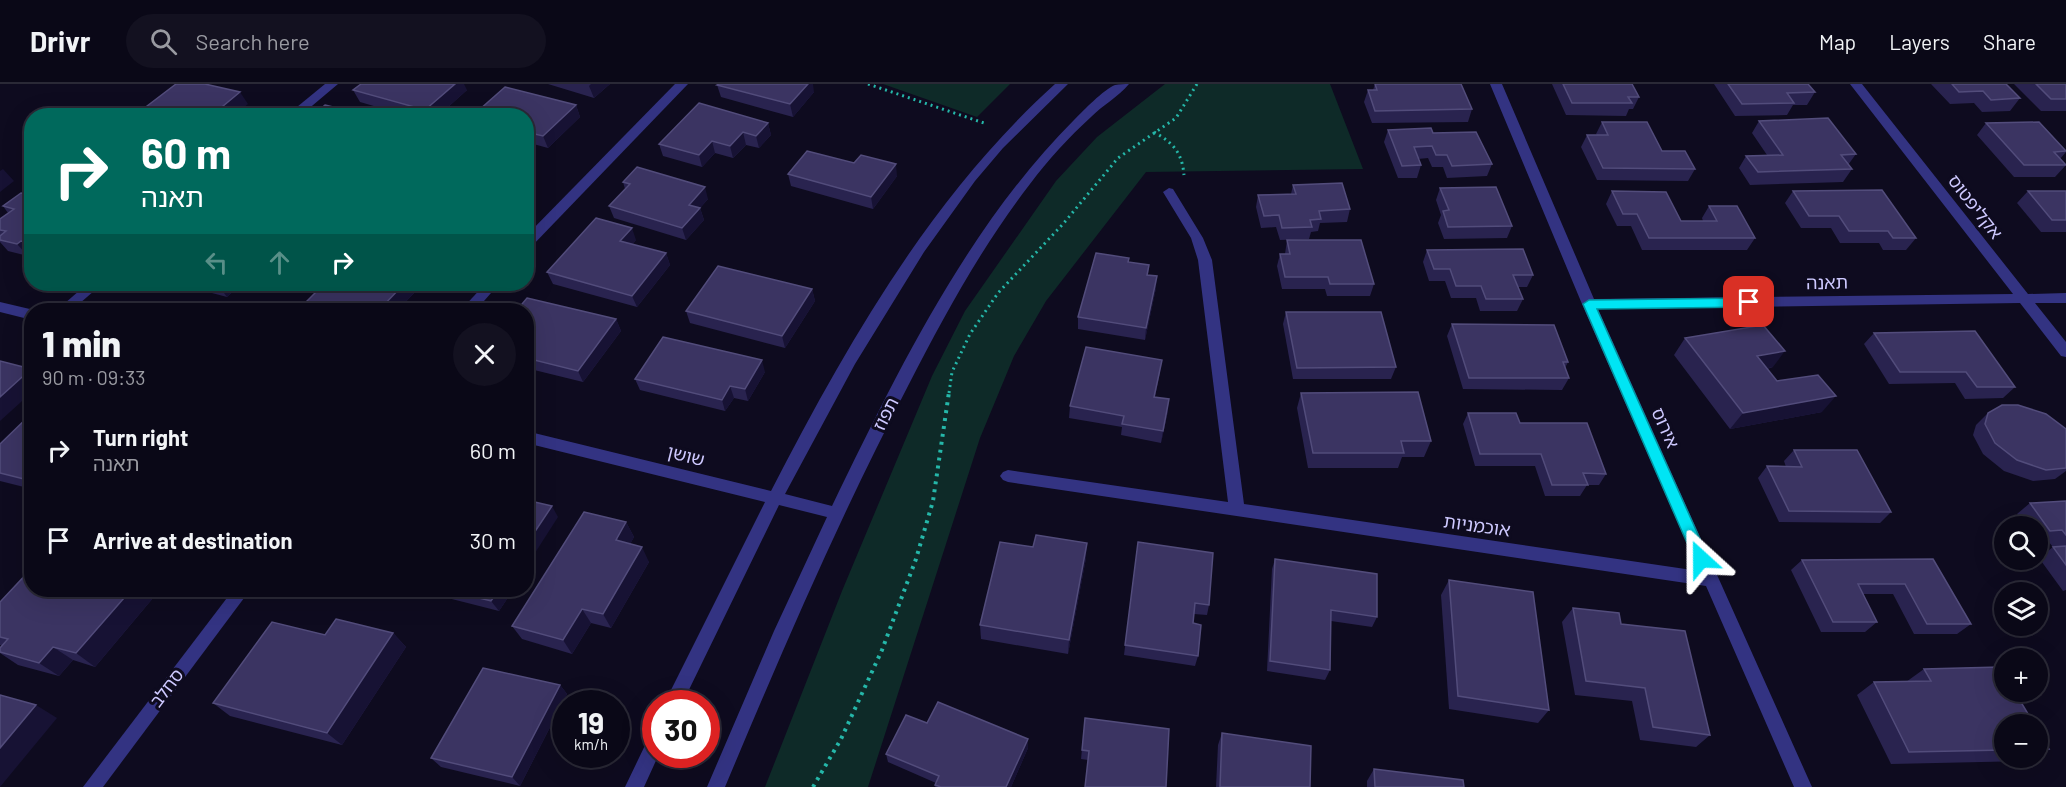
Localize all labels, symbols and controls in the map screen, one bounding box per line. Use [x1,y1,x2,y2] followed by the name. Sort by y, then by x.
[126,14,546,68] search box
[30,24,90,58] text: Drivr
[147,25,180,58] icon: search
[195,28,310,54] text: Search here
[1819,29,1856,54] text: Map
[1889,29,1950,54] text: Layers
[1983,29,2036,54] text: Share
[141,127,231,177] text: 60 m
[42,132,120,210] icon: right
[1944,170,2008,243] street label: אקליפטוס
[141,180,204,212] text: תאנה
[200,246,233,279] icon: left
[263,246,296,279] icon: ahead
[326,246,359,279] icon: right
[1806,271,1848,293] street label: תאנה
[1723,276,1774,327] pin
[1732,285,1765,318] icon: arrive
[42,321,121,364] text: 1 min
[453,323,516,386] button: close
[42,365,146,389] text: 90 m · 09:33
[868,393,903,434] street label: תפוז
[1647,404,1685,451] street label: אירוס
[93,424,188,450] text: Turn right
[42,434,75,467] icon: right
[470,437,516,463] text: 60 m
[665,440,707,470] street label: שושן
[93,451,139,475] text: תאנה
[1442,509,1512,541] street label: אוכמניות
[1994,516,2048,768] map controls
[1994,516,2048,570] button: search
[42,524,75,557] icon: arrive
[93,527,292,553] text: Arrive at destination
[470,527,516,553] text: 30 m
[1669,527,1733,591] position arrow
[1994,582,2048,636] button: layers
[1994,648,2048,702] button: +
[145,664,188,711] street label: סחלב
[642,690,720,768] speed limit sign: 30
[578,704,604,740] text: 19
[1994,714,2048,768] button: −
[574,735,608,753] text: km/h

